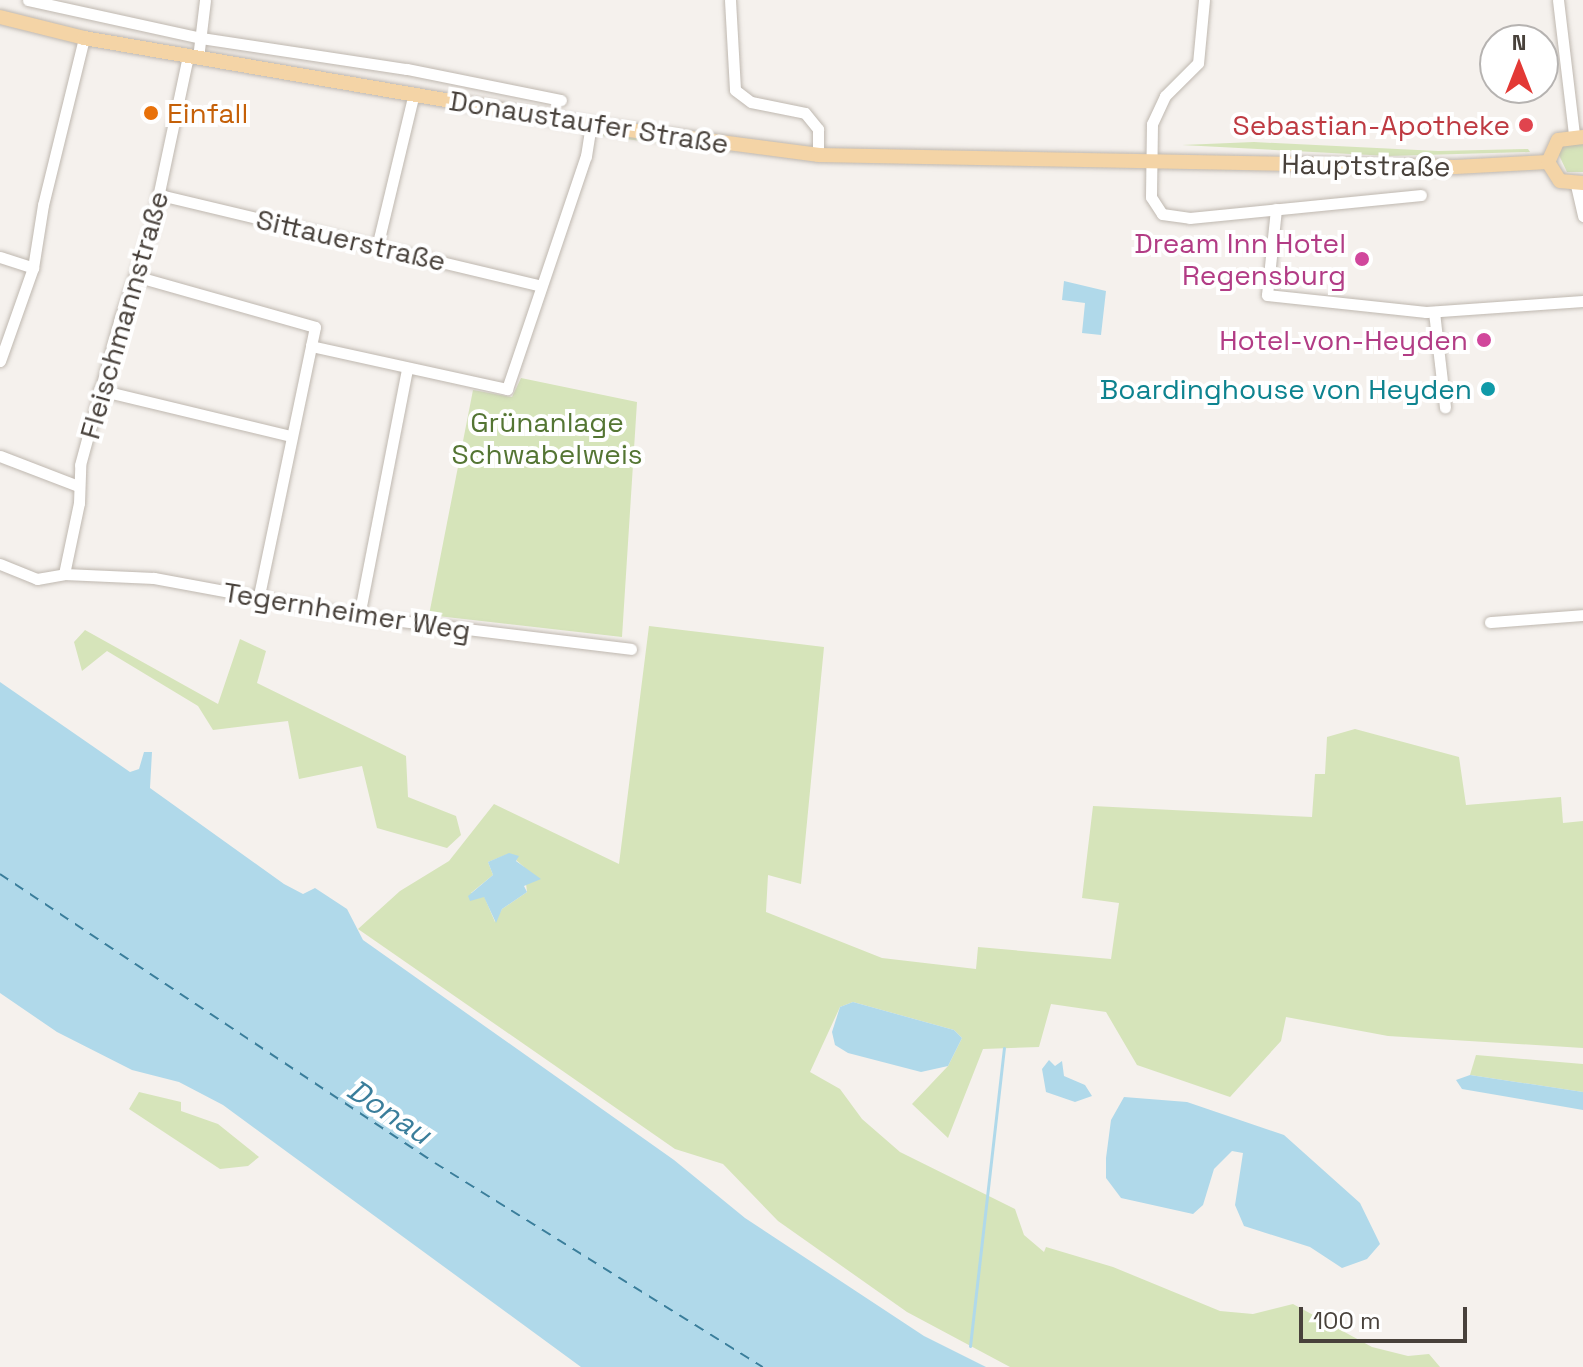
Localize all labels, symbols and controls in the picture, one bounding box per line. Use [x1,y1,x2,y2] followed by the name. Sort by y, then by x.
[1479,24,1559,104] north arrow
[1512,28,1526,56] text: N
[447,83,731,161] street label: Donaustaufer Straße
[167,96,248,130] place label: Einfall
[142,104,160,122] marker: Einfall
[1232,108,1510,142] place label: Sebastian-Apotheke
[1517,116,1535,134] marker: Sebastian-Apotheke
[1281,147,1451,183] street label: Hauptstraße
[73,187,175,443] street label: Fleischmannstraße
[253,202,449,278] street label: Sittauerstraße
[1134,226,1346,292] place label: Dream Inn Hotel Regensburg
[1353,250,1371,268] marker: Dream Inn Hotel Regensburg
[1219,323,1468,357] place label: Hotel-von-Heyden
[1475,331,1493,349] marker: Hotel-von-Heyden
[1100,372,1472,406] place label: Boardinghouse von Heyden
[1479,380,1497,398] marker: Boardinghouse von Heyden
[451,405,643,471] park label: Grünanlage Schwabelweis
[221,575,473,647] street label: Tegernheimer Weg
[341,1072,437,1152] water label: Donau
[1303,1291,1471,1341] scale bar
[1313,1305,1381,1336] text: 100 m

